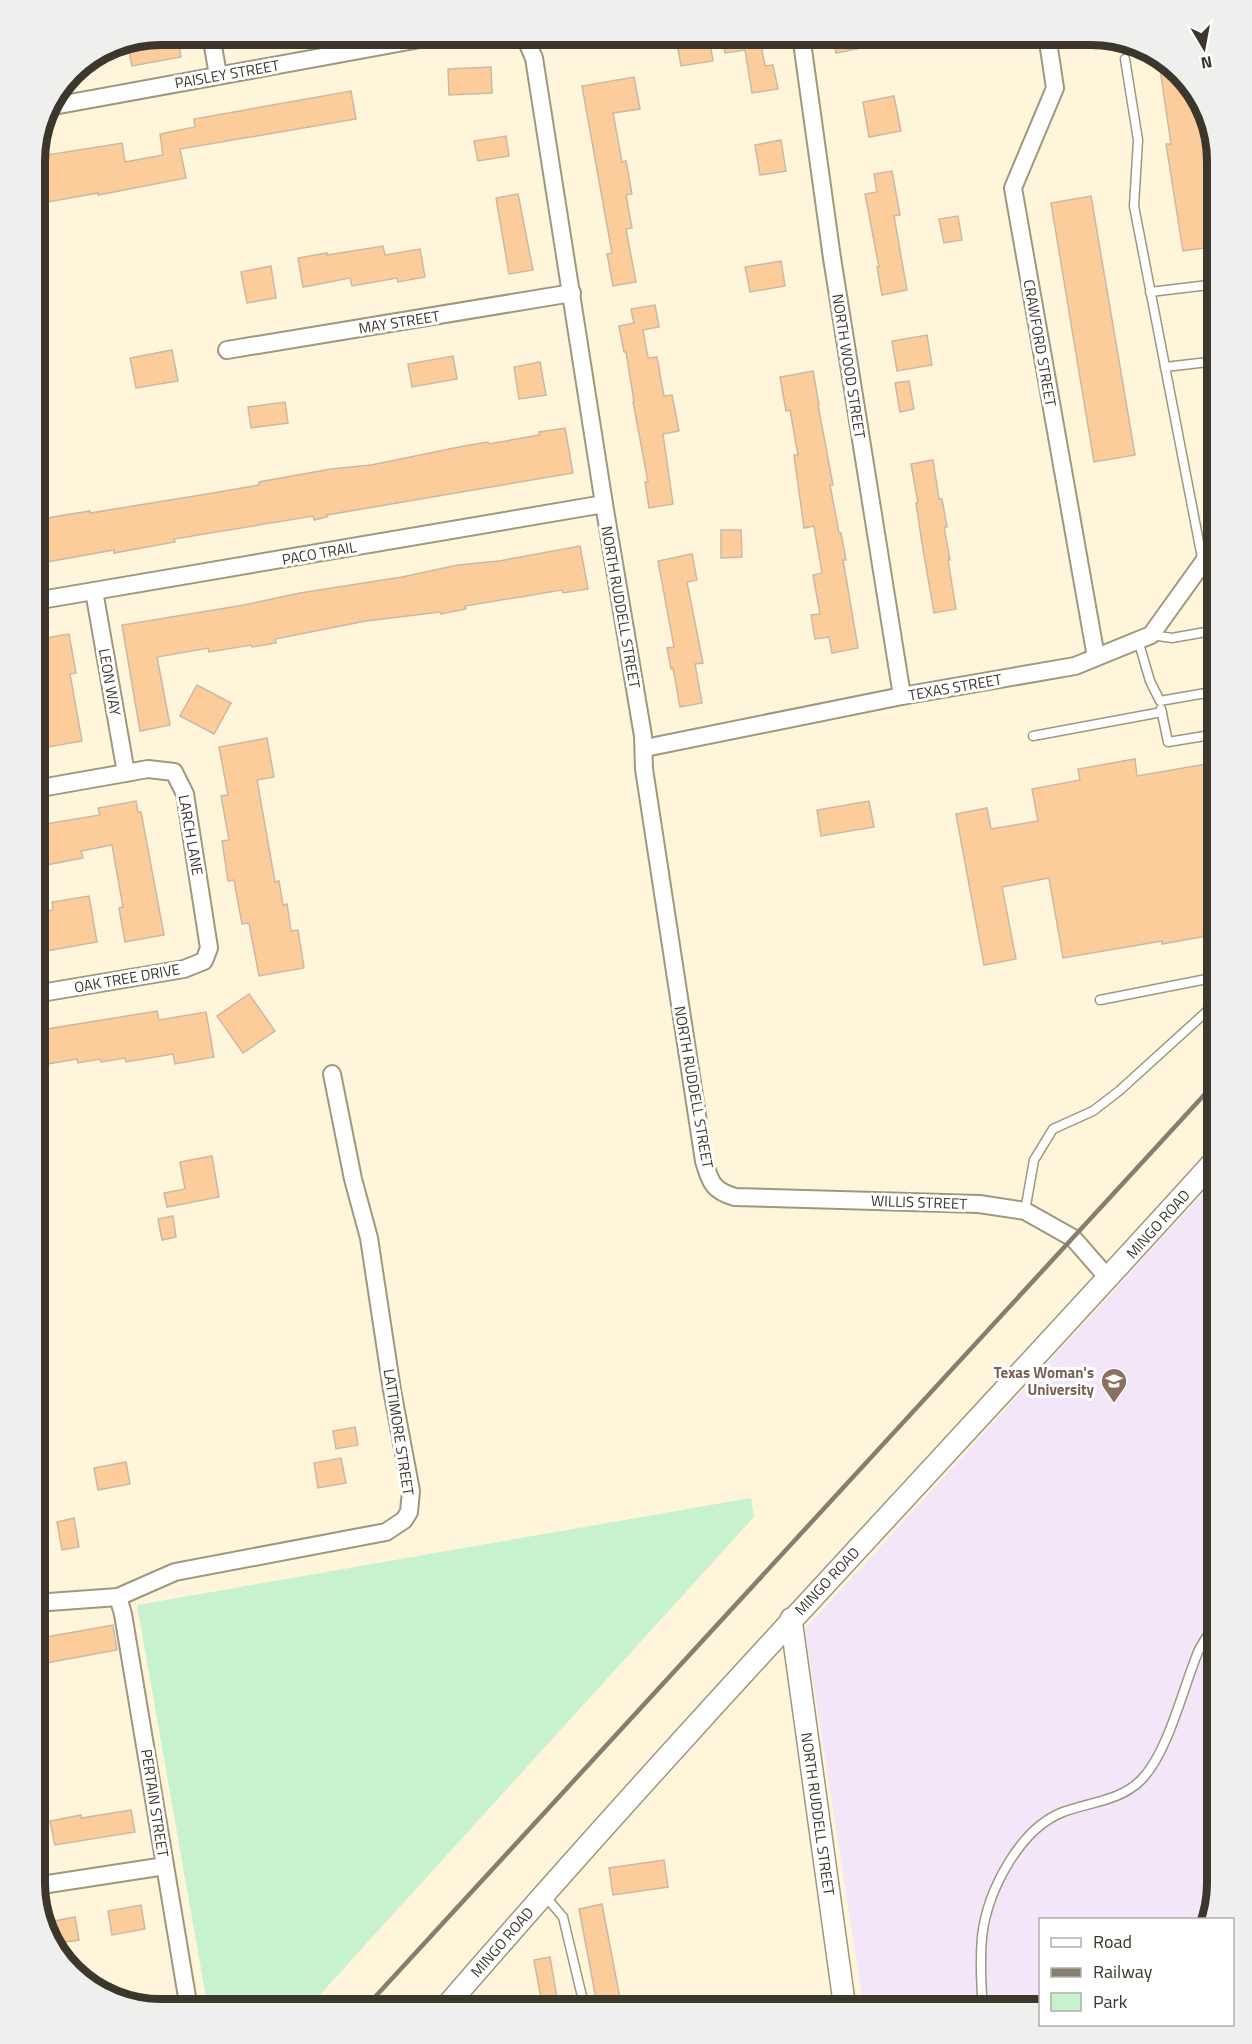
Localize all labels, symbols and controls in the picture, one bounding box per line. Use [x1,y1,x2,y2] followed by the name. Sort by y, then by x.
[1174,18,1234,78] north arrow
[1199,50,1214,76] text: N
[173,53,281,95] street label: PAISLEY STREET
[1017,278,1063,409] street label: CRAWFORD STREET
[826,292,872,440] street label: NORTH WOOD STREET
[357,304,441,340] street label: MAY STREET
[595,524,647,690] street label: NORTH RUDDELL STREET
[280,535,358,571] street label: PACO TRAIL
[93,647,127,717] street label: LEON WAY
[906,667,1004,707] street label: TEXAS STREET
[173,793,209,877] street label: LARCH LANE
[72,957,182,999] street label: OAK TREE DRIVE
[668,1004,720,1170] street label: NORTH RUDDELL STREET
[1121,1184,1195,1264] street label: MINGO ROAD
[871,1189,968,1215] street label: WILLIS STREET
[994,1361,1094,1401] place label: Texas Woman's University
[1099,1366,1129,1404] school or university icon: Texas Woman's University
[378,1367,420,1497] street label: LATTIMORE STREET
[789,1542,865,1620] street label: MINGO ROAD
[795,1731,841,1897] street label: NORTH RUDDELL STREET
[135,1747,175,1859] street label: PERTAIN STREET
[465,1902,539,1982] street label: MINGO ROAD
[1039,1918,1234,2026] legend
[1093,1928,1132,1955] text: Road
[1093,1958,1153,1985] text: Railway
[1093,1988,1128,2015] text: Park

